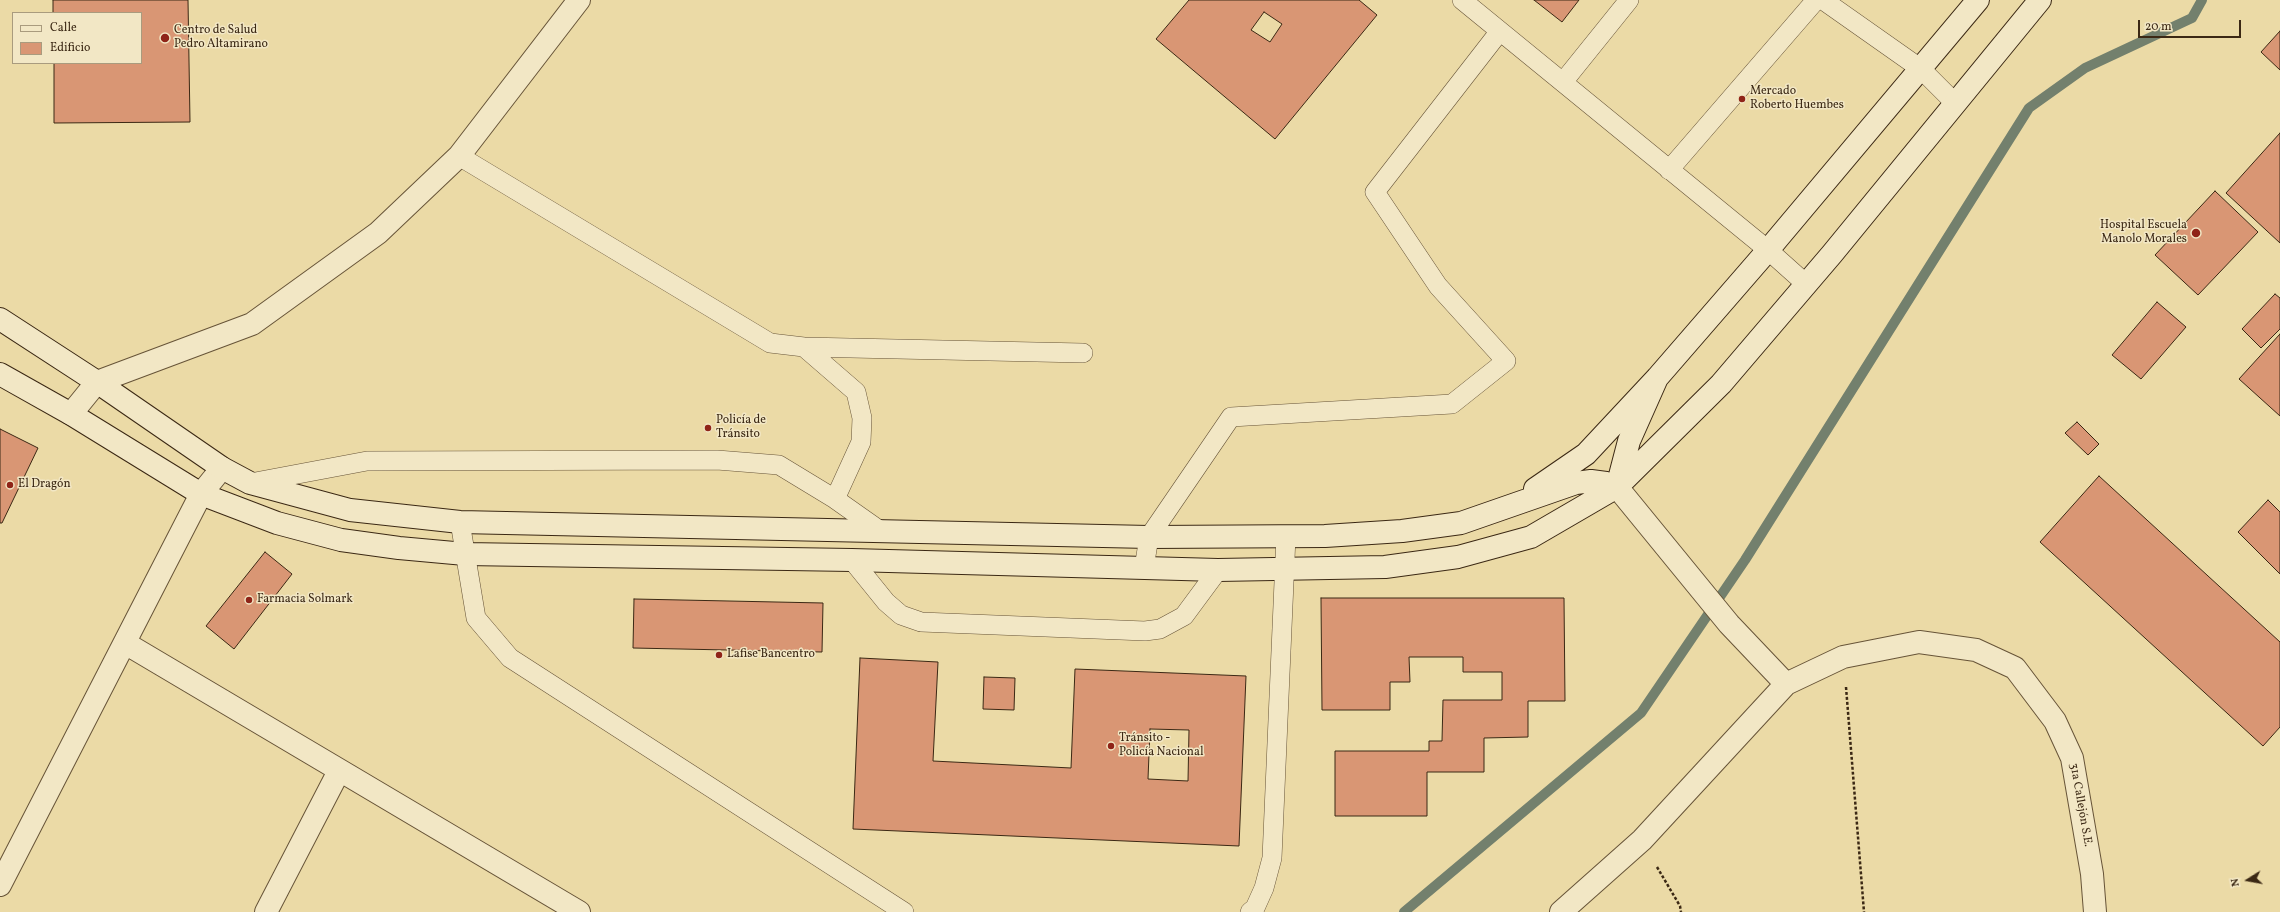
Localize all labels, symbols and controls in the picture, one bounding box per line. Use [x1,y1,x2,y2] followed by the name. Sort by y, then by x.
[12,12,142,64] legend
[2140,12,2243,38] scale bar
[2145,19,2172,35] text: 20 m
[50,20,77,36] text: Calle
[174,24,268,52] place label: Centro de Salud Pedro Altamirano
[159,32,171,44] marker: Centro de Salud Pedro Altamirano
[50,40,90,56] text: Edificio
[1750,85,1844,113] place label: Mercado Roberto Huembes
[1737,94,1747,104] marker: Mercado Roberto Huembes
[2100,219,2187,247] place label: Hospital Escuela Manolo Morales
[2190,227,2202,239] marker: Hospital Escuela Manolo Morales
[716,414,766,442] place label: Policía de Tránsito
[703,423,713,433] marker: Policía de Tránsito
[18,478,71,492] place label: El Dragón
[5,480,15,490] marker: El Dragón
[257,593,353,607] place label: Farmacia Solmark
[244,595,254,605] marker: Farmacia Solmark
[727,648,815,662] place label: Lafise Bancentro
[714,650,724,660] marker: Lafise Bancentro
[1119,732,1204,760] place label: Tránsito - Policía Nacional
[1106,741,1116,751] marker: Tránsito - Policía Nacional
[2066,762,2094,848] street label: 31a Callejón S.E.
[2228,860,2268,900] north arrow
[2228,877,2244,888] text: N

